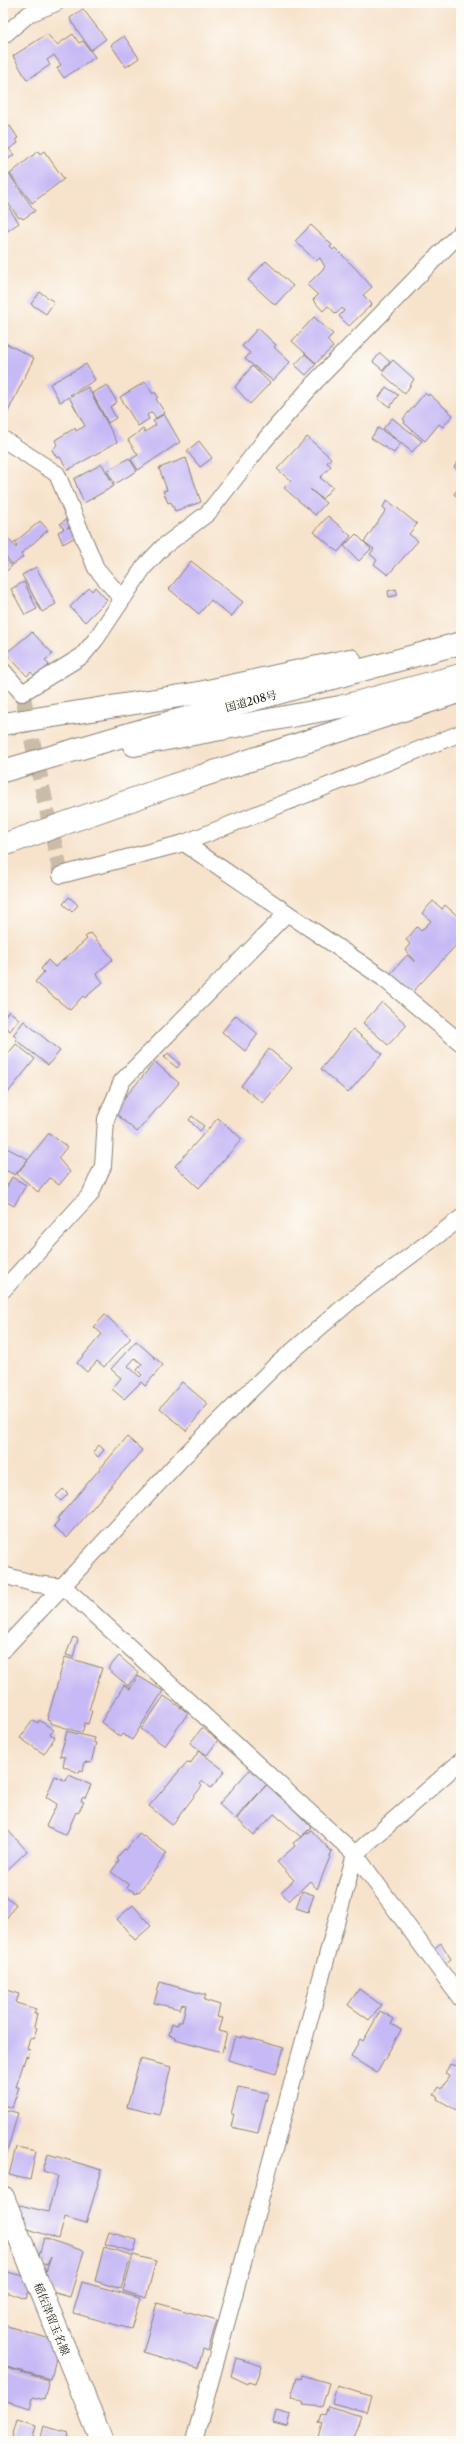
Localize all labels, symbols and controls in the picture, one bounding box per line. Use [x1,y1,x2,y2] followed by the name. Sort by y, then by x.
[224,687,278,715] street label: 国道208号
[31,2281,73,2357] street label: 稲佐津留玉名線

